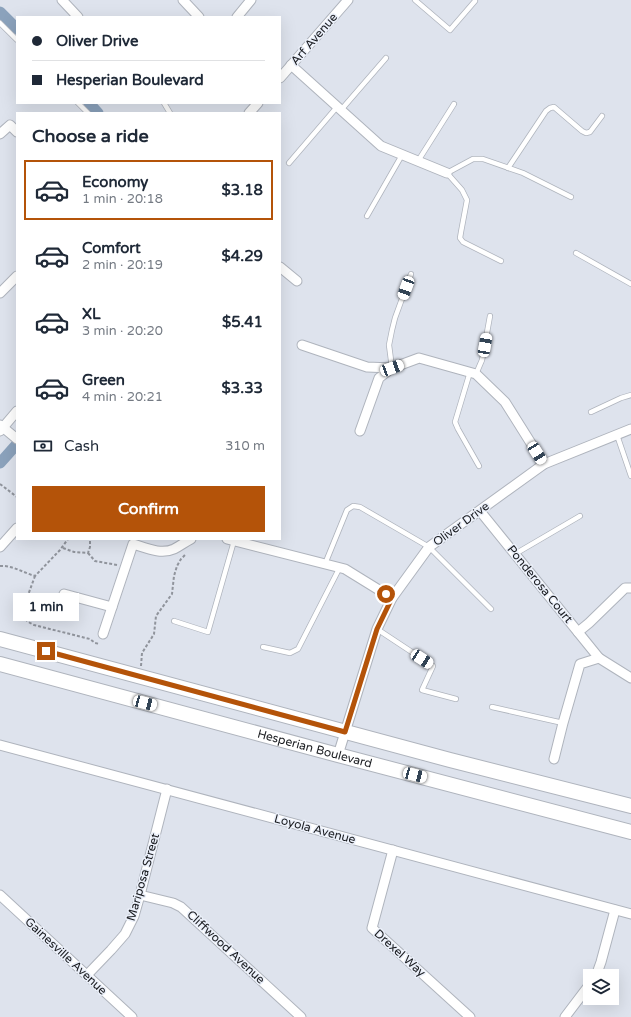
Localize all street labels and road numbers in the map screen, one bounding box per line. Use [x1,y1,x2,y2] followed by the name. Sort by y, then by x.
[288,10,340,68] street label: Arf Avenue
[430,499,492,549] street label: Oliver Drive
[504,542,576,626] street label: Ponderosa Court
[256,727,374,771] street label: Hesperian Boulevard
[273,811,357,847] street label: Loyola Avenue
[124,831,162,923] street label: Mariposa Street
[184,907,268,987] street label: Cliffwood Avenue
[22,914,110,998] street label: Gainesville Avenue
[372,926,429,980] street label: Drexel Way

